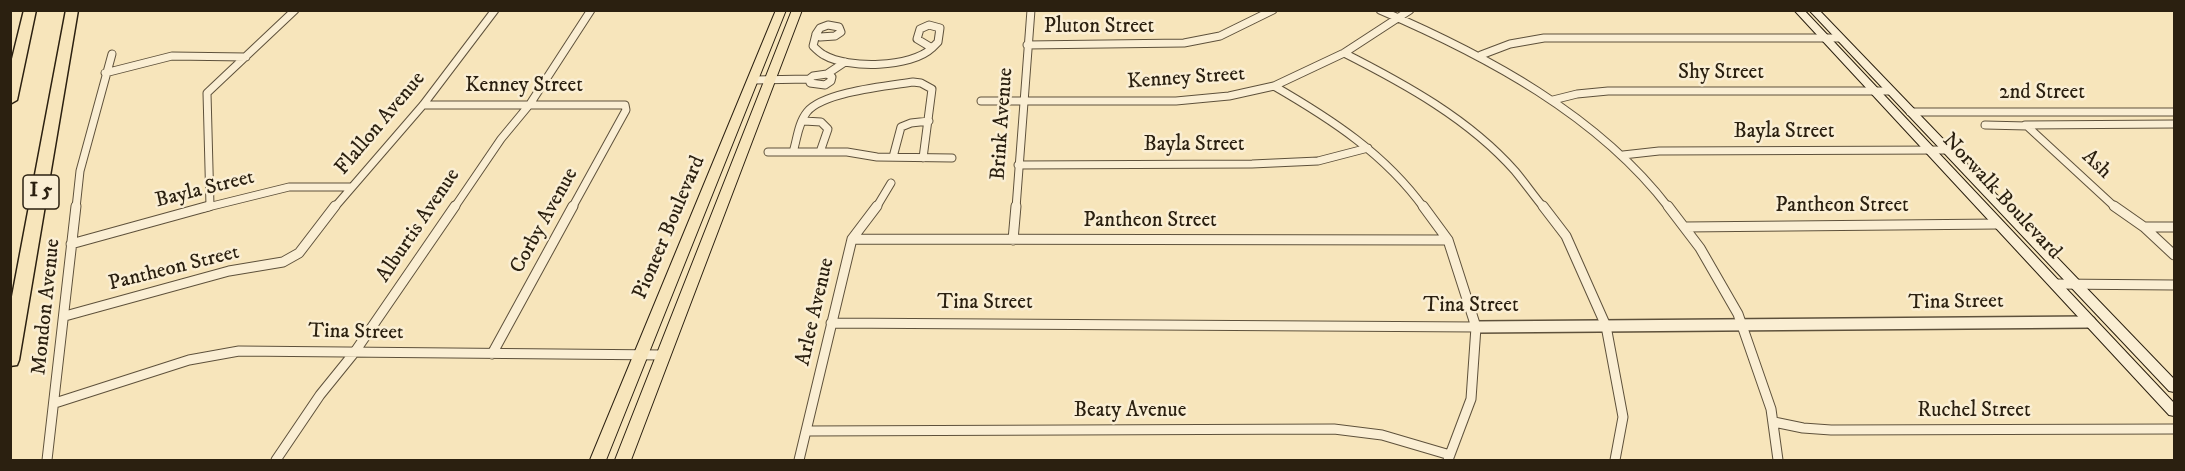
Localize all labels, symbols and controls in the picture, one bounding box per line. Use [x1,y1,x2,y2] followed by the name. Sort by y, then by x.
[1044,15,1154,41] street label: Pluton Street
[1678,61,1764,87] street label: Shy Street
[1126,62,1246,96] street label: Kenney Street
[331,67,431,181] street label: Flallon Avenue
[986,67,1020,181] street label: Brink Avenue
[465,74,583,100] street label: Kenney Street
[1999,81,2085,107] street label: 2nd Street
[1733,120,1835,146] street label: Bayla Street
[1936,129,2066,265] street label: Norwalk Boulevard
[1143,133,1245,159] street label: Bayla Street
[2076,145,2116,185] street label: Ash
[628,152,712,304] street label: Pioneer Boulevard
[372,164,466,288] street label: Alburtis Avenue
[506,164,584,278] street label: Corby Avenue
[153,166,257,214] street label: Bayla Street
[23,175,59,209] road number: I 5
[1775,194,1909,220] street label: Pantheon Street
[1083,209,1217,235] street label: Pantheon Street
[27,238,67,376] street label: Mondon Avenue
[106,241,242,297] street label: Pantheon Street
[791,256,841,368] street label: Arlee Avenue
[1908,290,2004,316] street label: Tina Street
[937,291,1033,317] street label: Tina Street
[1423,294,1519,320] street label: Tina Street
[308,320,404,346] street label: Tina Street
[1074,399,1186,425] street label: Beaty Avenue
[1917,399,2031,425] street label: Ruchel Street

